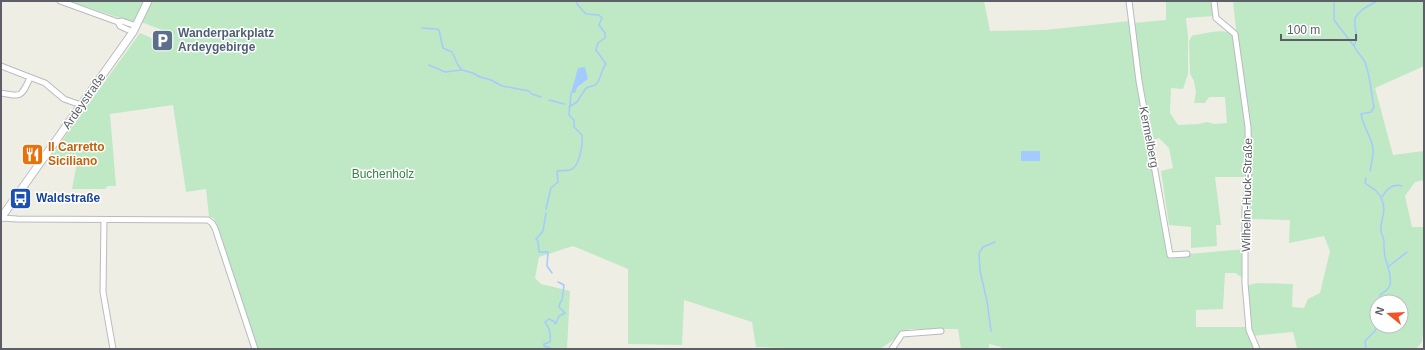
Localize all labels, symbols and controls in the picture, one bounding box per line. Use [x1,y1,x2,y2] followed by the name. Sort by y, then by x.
[1281,16,1356,42] scale bar
[1287,23,1320,37] text: 100 m
[178,26,274,54] place label: Wanderparkplatz Ardeygebirge
[149,27,175,53] parking icon: Wanderparkplatz Ardeygebirge
[60,70,109,132] street label: Ardeystraße
[1136,105,1162,169] street label: Kermelberg
[1239,138,1255,252] street label: Wilhelm-Huck-Straße
[48,140,105,168] place label: Il Carretto Siciliano
[20,141,46,167] restaurant icon: Il Carretto Siciliano
[352,167,414,181] park label: Buchenholz
[7,185,33,211] bus stop icon: Waldstraße
[36,191,101,205] place label: Waldstraße
[1369,294,1409,334] north arrow
[1373,305,1386,317] text: N

